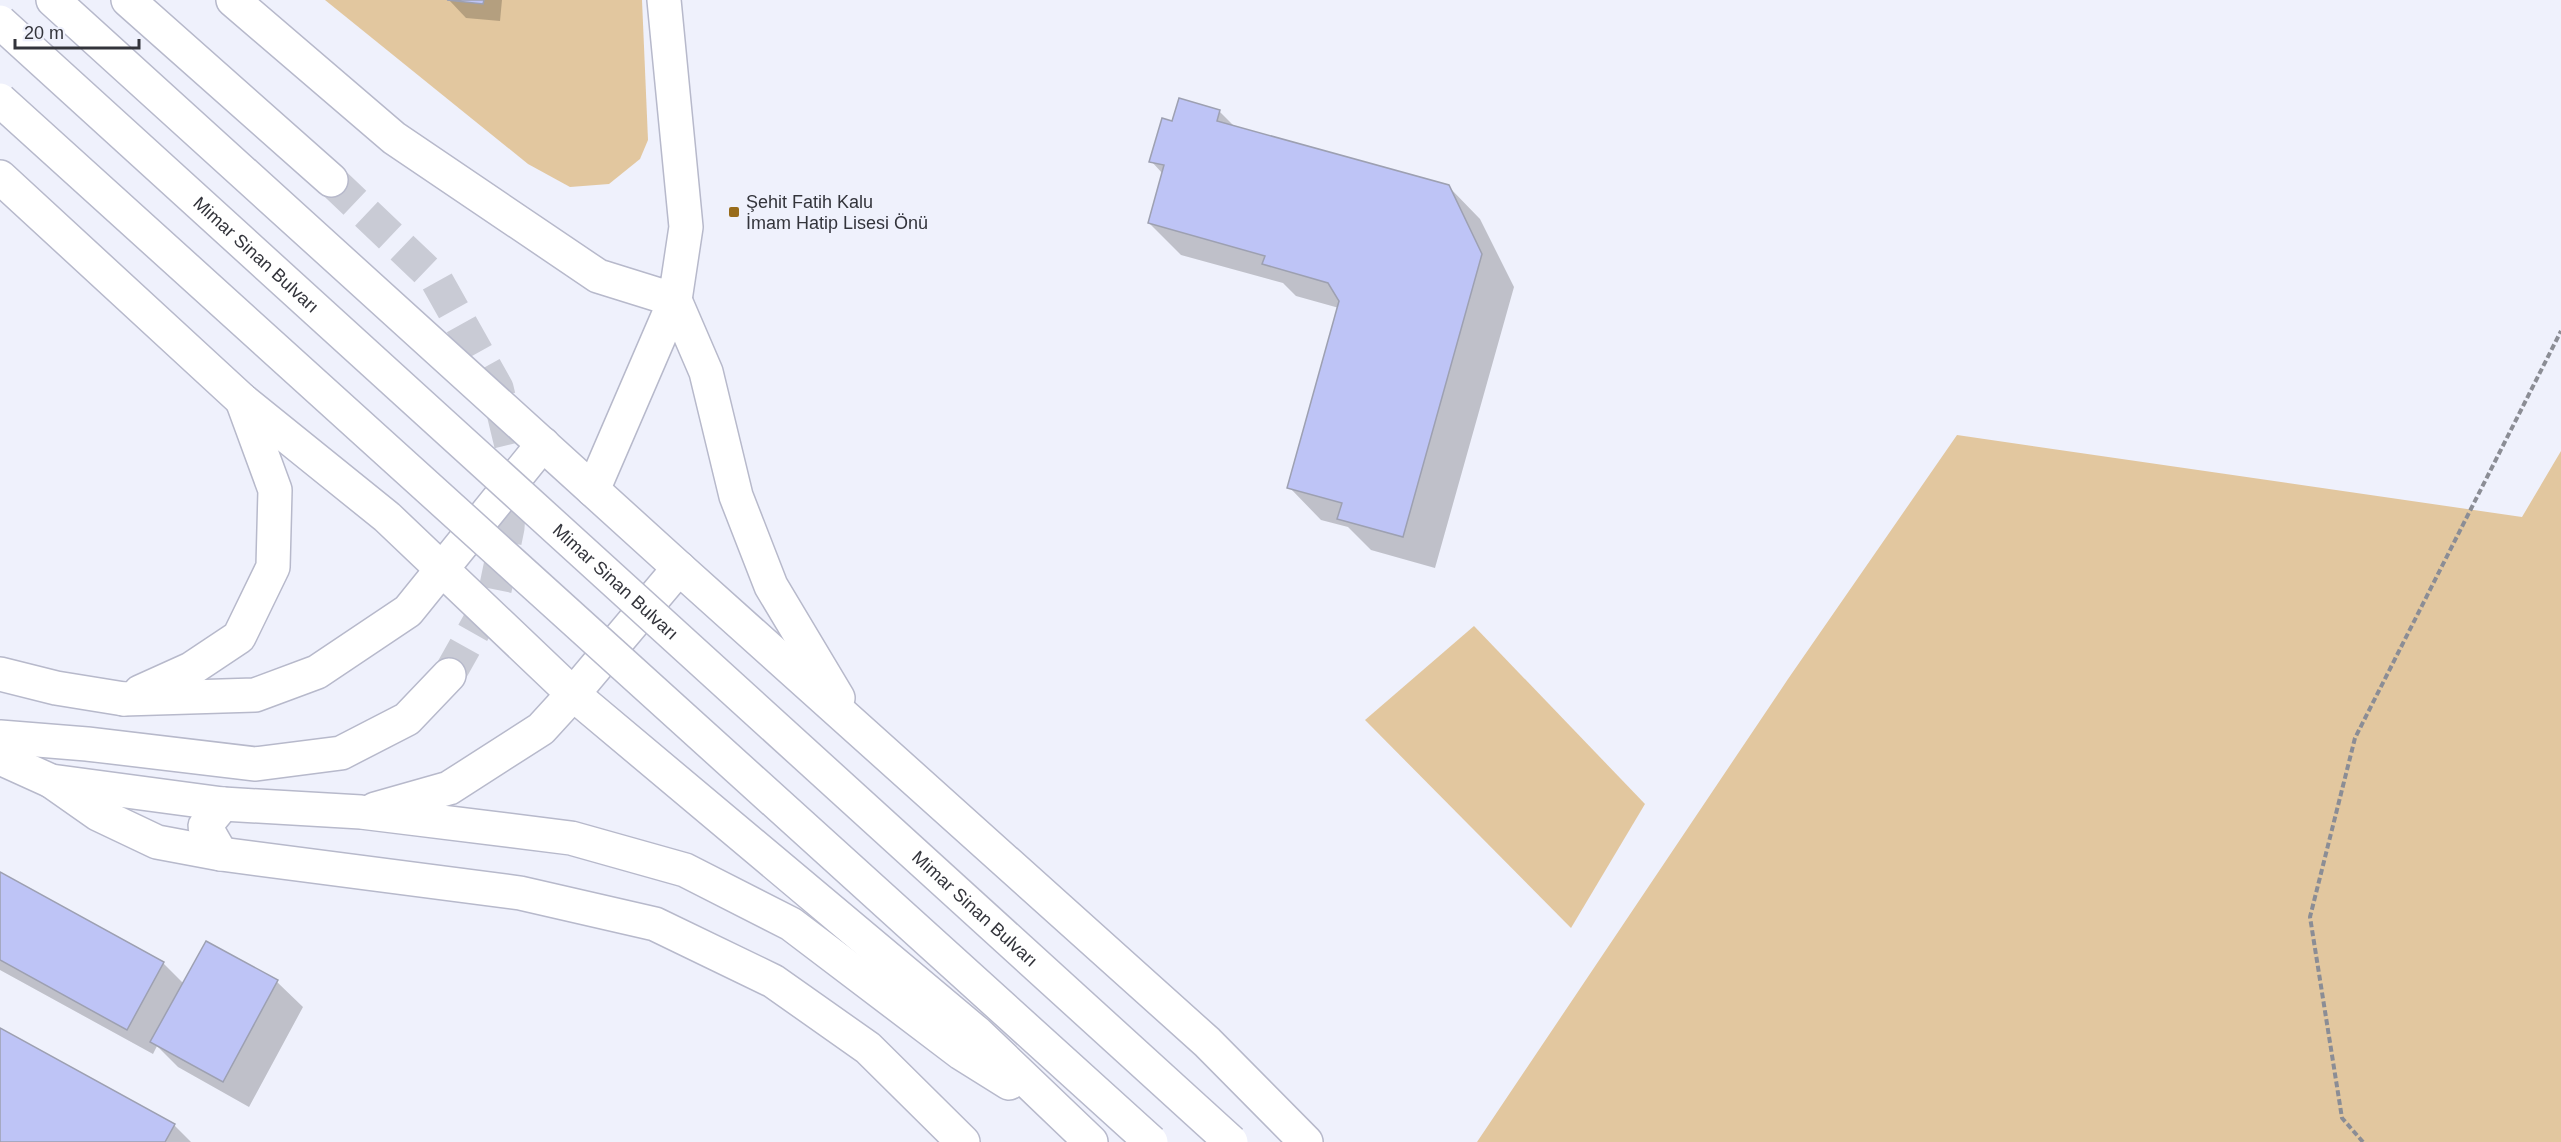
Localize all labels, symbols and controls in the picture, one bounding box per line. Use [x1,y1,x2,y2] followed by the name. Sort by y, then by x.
[15,12,140,50] scale bar
[24,23,64,43] text: 20 m
[746,192,928,233] place label: Şehit Fatih Kalu İmam Hatip Lisesi Önü
[189,193,323,317] street label: Mimar Sinan Bulvarı
[727,205,741,219] marker: Şehit Fatih Kalu İmam Hatip Lisesi Önü
[549,520,682,644] street label: Mimar Sinan Bulvarı
[908,847,1042,971] street label: Mimar Sinan Bulvarı

